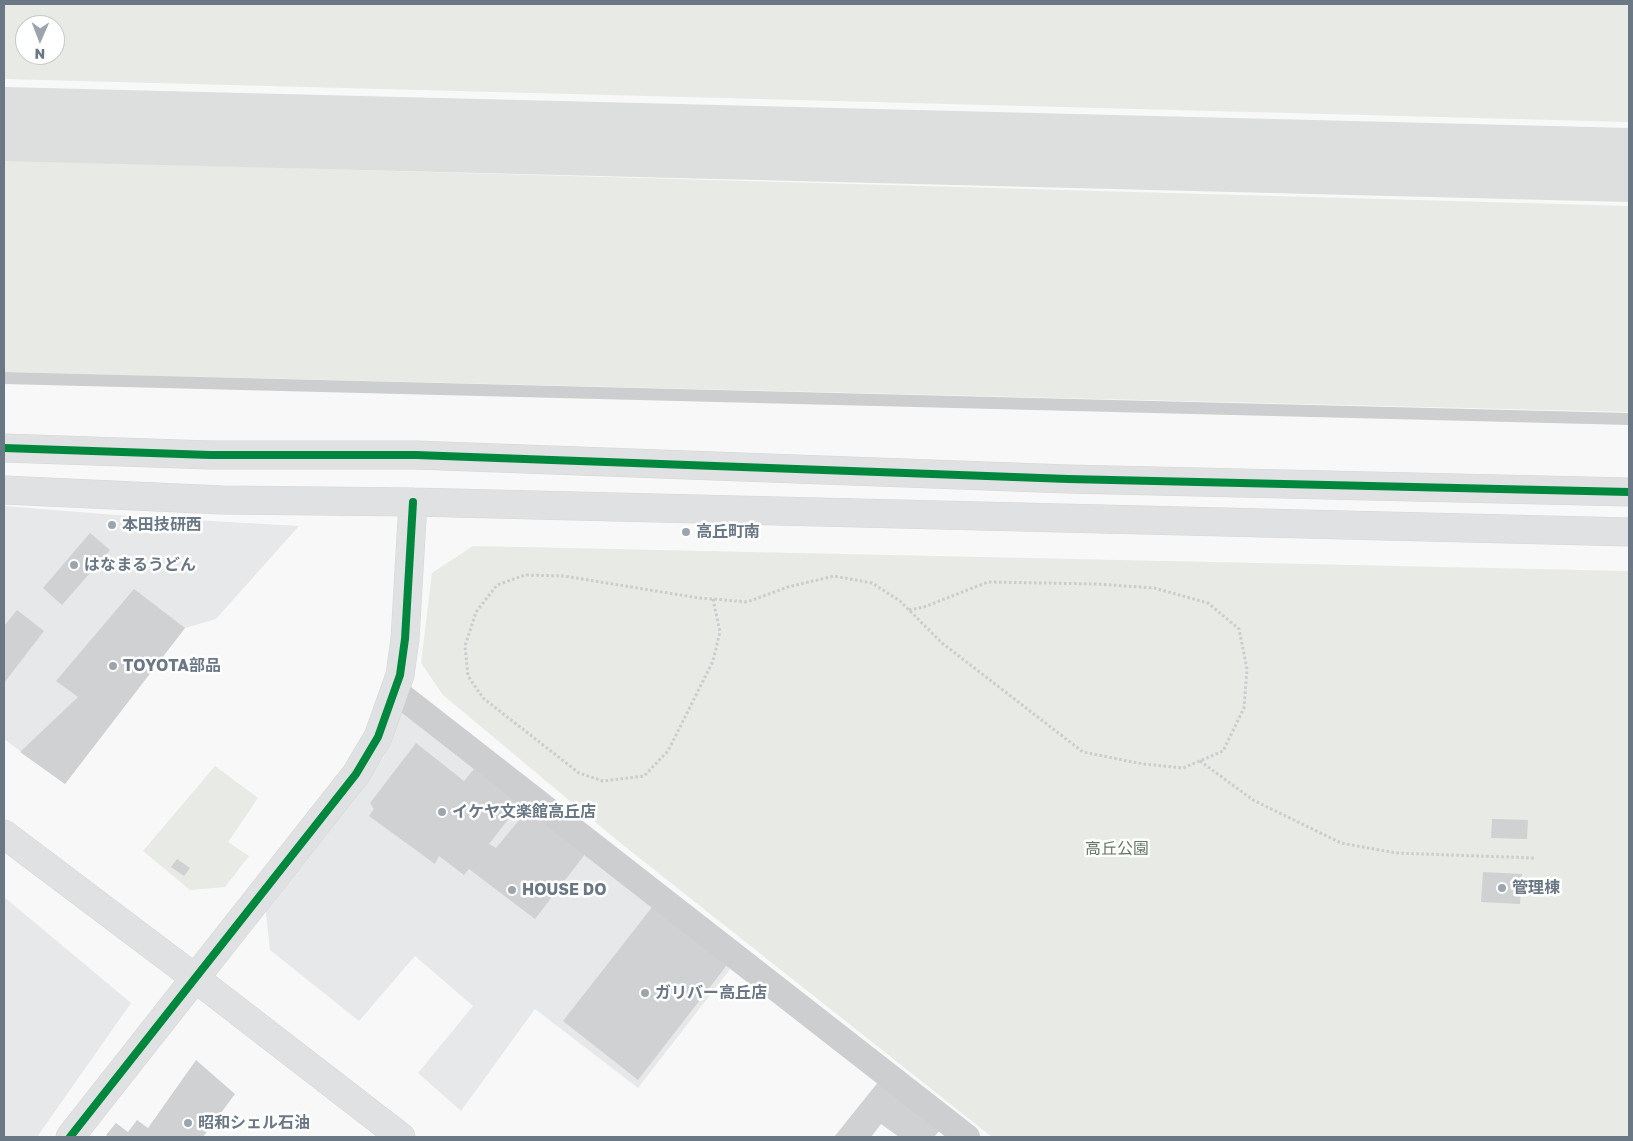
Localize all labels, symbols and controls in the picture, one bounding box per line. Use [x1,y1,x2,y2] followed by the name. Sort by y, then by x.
[15,15,65,65] north arrow
[34,46,45,63] text: N
[122,515,202,535] place label: 本田技研西
[106,519,118,531] marker: 本田技研西
[696,522,760,542] place label: 高丘町南
[680,526,692,538] marker: 高丘町南
[84,555,196,575] place label: はなまるうどん
[68,559,80,571] marker: はなまるうどん
[123,656,221,676] place label: TOYOTA部品
[107,660,119,672] marker: TOYOTA部品
[452,802,596,822] place label: イケヤ文楽館高丘店
[436,806,448,818] marker: イケヤ文楽館高丘店
[1085,839,1149,859] park label: 高丘公園
[1512,878,1560,898] place label: 管理棟
[522,880,607,900] place label: HOUSE DO
[1496,882,1508,894] marker: 管理棟
[506,884,518,896] marker: HOUSE DO
[655,983,767,1003] place label: ガリバー高丘店
[639,987,651,999] marker: ガリバー高丘店
[198,1113,310,1133] place label: 昭和シェル石油
[182,1117,194,1129] marker: 昭和シェル石油

